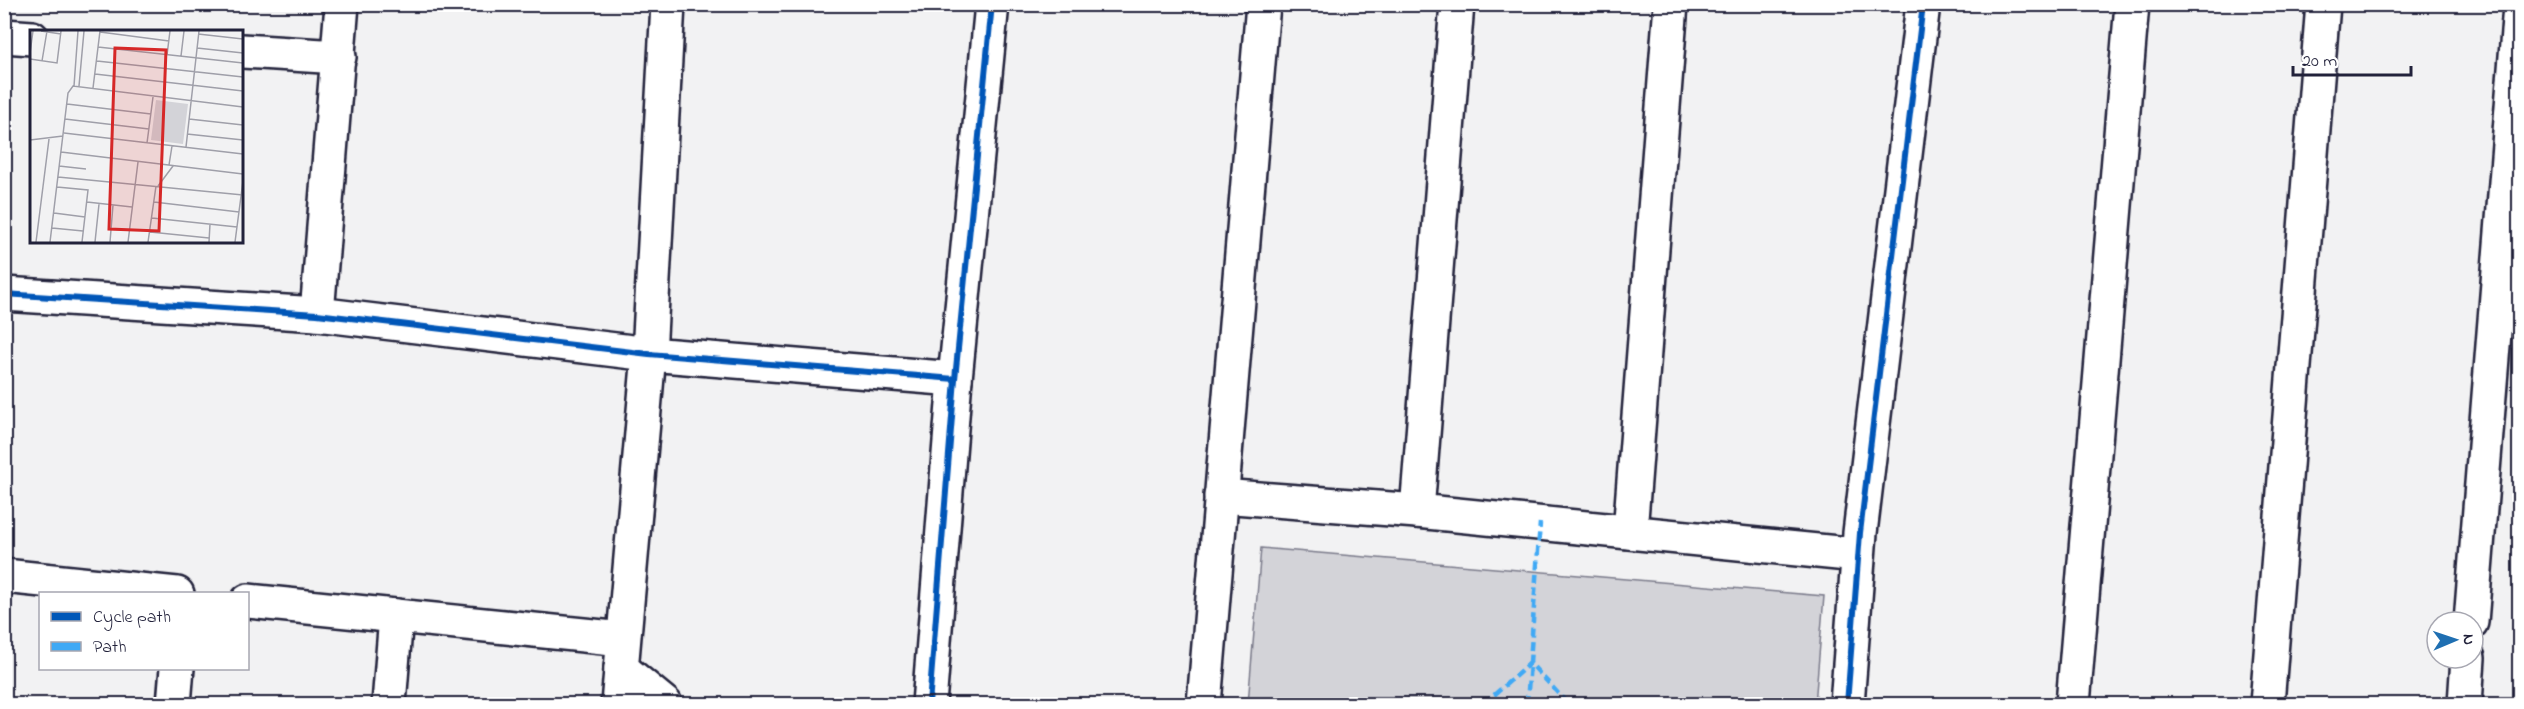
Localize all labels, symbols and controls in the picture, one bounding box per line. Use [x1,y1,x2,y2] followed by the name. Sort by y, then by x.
[30,30,243,243] inset map
[2293,39,2412,77] scale bar
[2302,49,2337,75] text: 20 m
[39,592,249,670] legend
[93,605,171,631] text: Cycle path
[2425,610,2485,670] north arrow
[2456,634,2480,646] text: N
[93,635,127,661] text: Path

